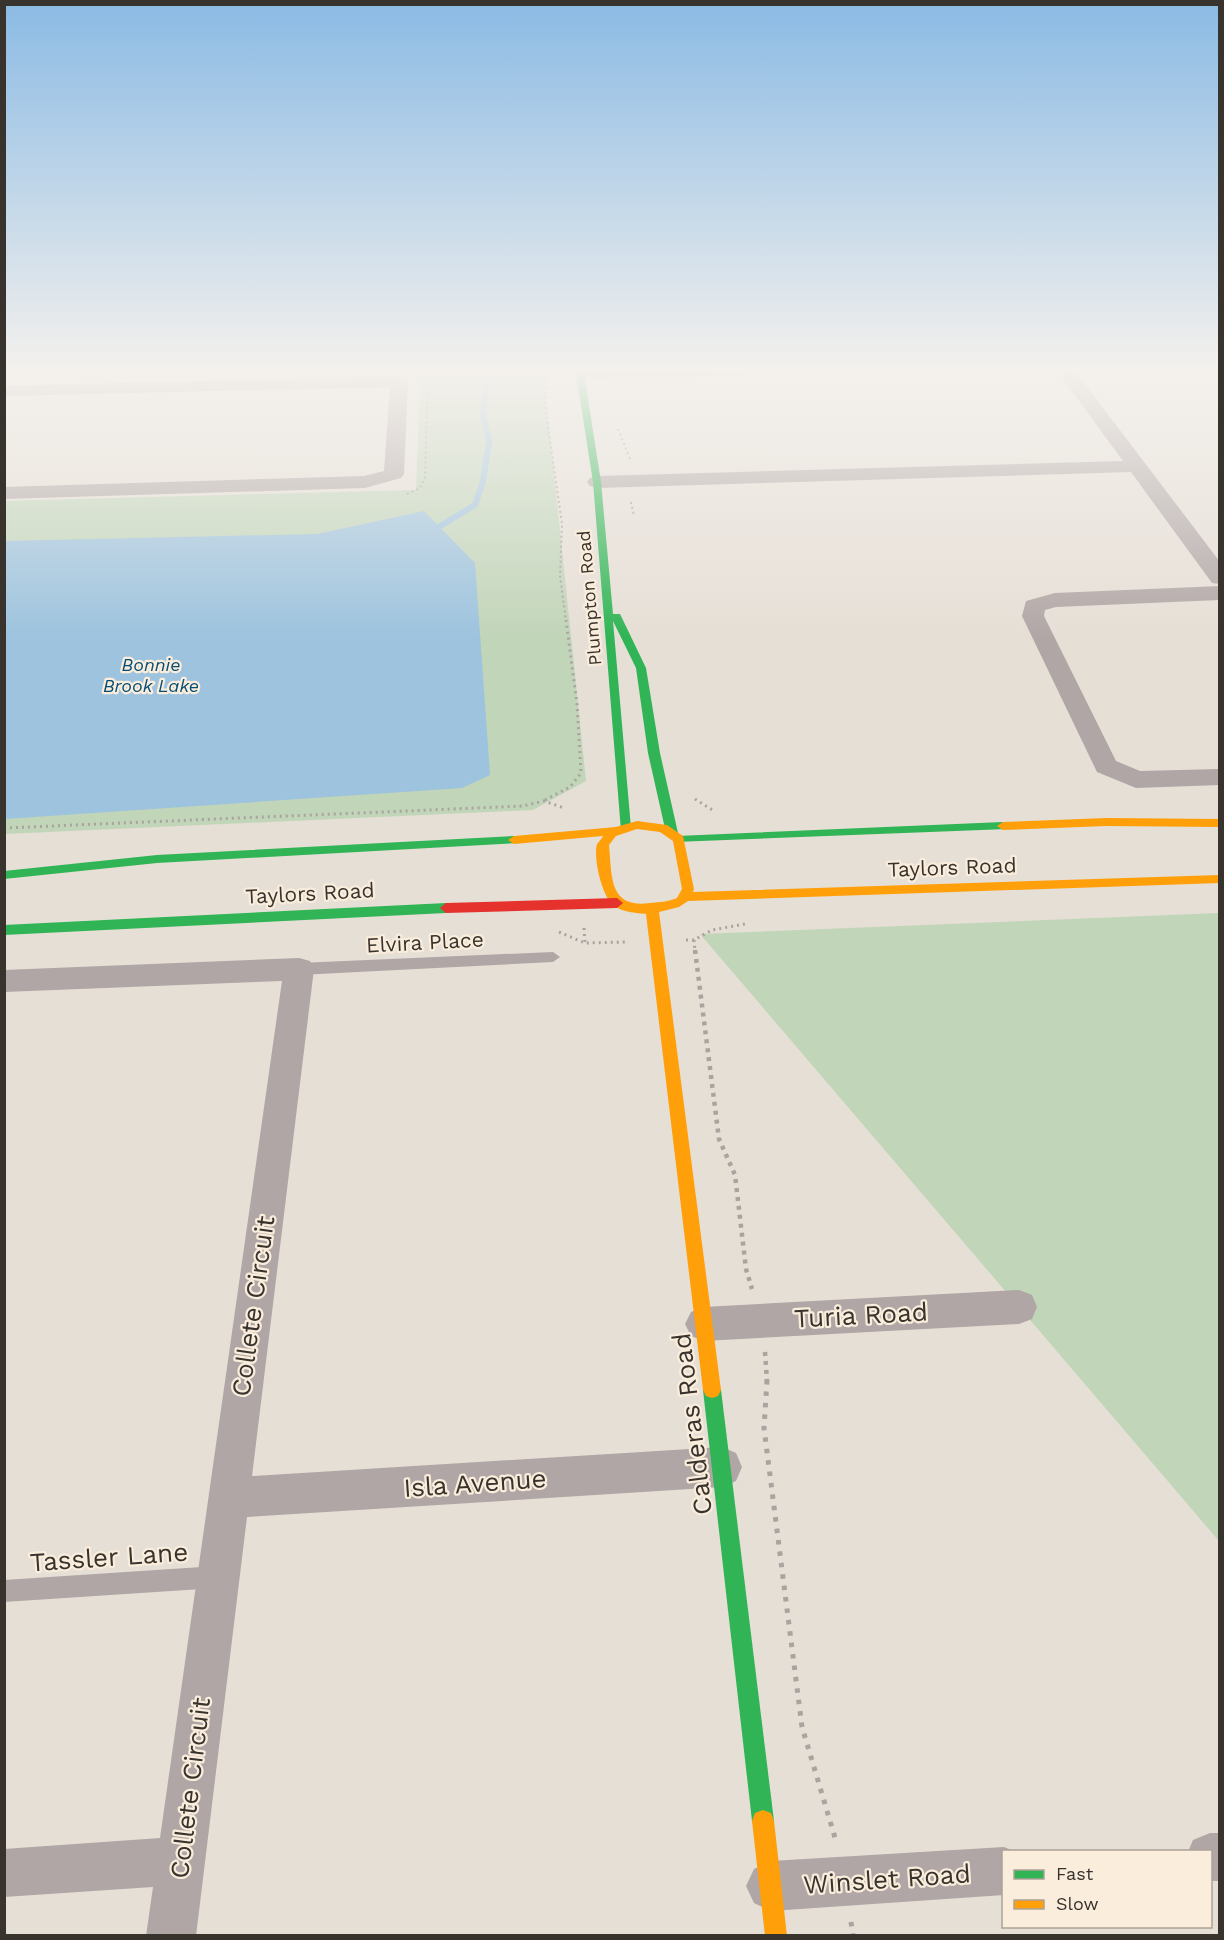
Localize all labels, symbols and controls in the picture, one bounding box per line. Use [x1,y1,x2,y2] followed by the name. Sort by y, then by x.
[573,530,605,666] street label: Plumpton Road
[103,654,199,696] water label: Bonnie Brook Lake
[887,852,1017,882] street label: Taylors Road
[245,877,375,909] street label: Taylors Road
[366,926,484,958] street label: Elvira Place
[225,1214,281,1398] street label: Collete Circuit
[793,1297,929,1333] street label: Turia Road
[666,1331,718,1517] street label: Calderas Road
[403,1463,547,1503] street label: Isla Avenue
[29,1537,189,1577] street label: Tassler Lane
[164,1696,216,1880] street label: Collete Circuit
[1002,1850,1212,1928] legend
[802,1858,972,1900] street label: Winslet Road
[1056,1863,1094,1884] text: Fast
[1056,1893,1099,1914] text: Slow

